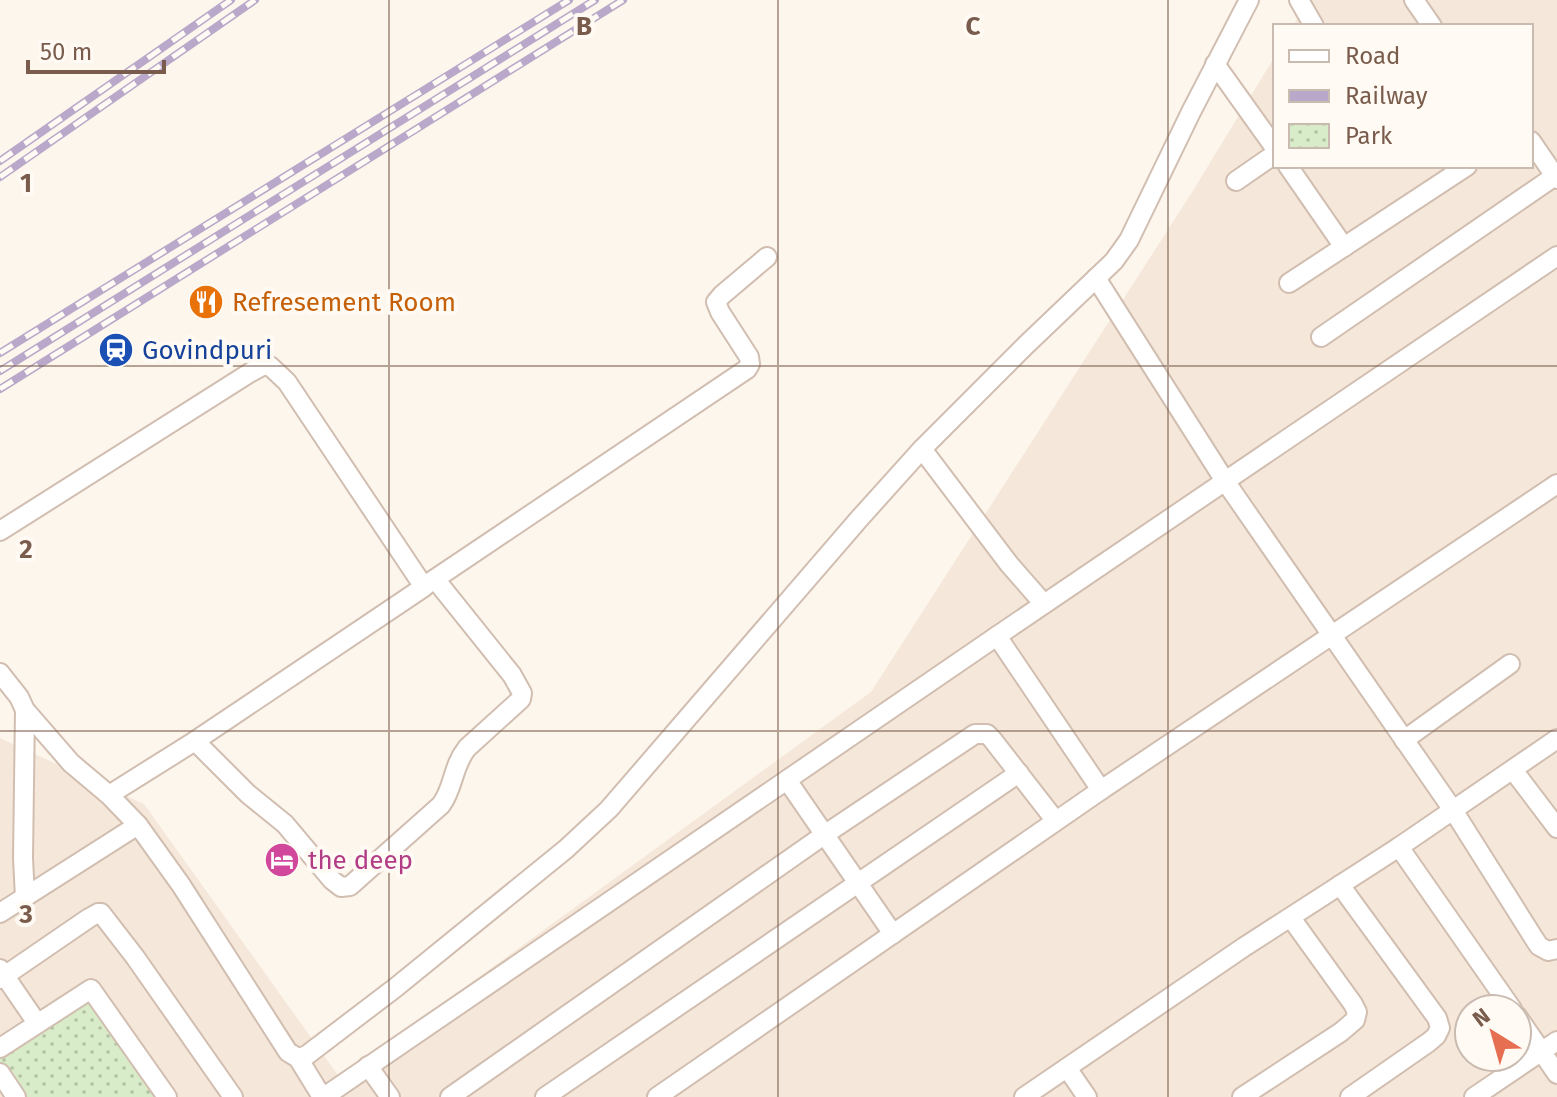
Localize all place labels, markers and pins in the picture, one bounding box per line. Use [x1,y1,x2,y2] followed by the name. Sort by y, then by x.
[187,283,225,321] restaurant icon: Refresement Room
[232,287,456,318] place label: Refresement Room
[97,331,135,369] station icon: Govindpuri
[142,335,272,366] place label: Govindpuri
[263,841,301,879] hotel icon: the deep
[308,845,413,876] place label: the deep

